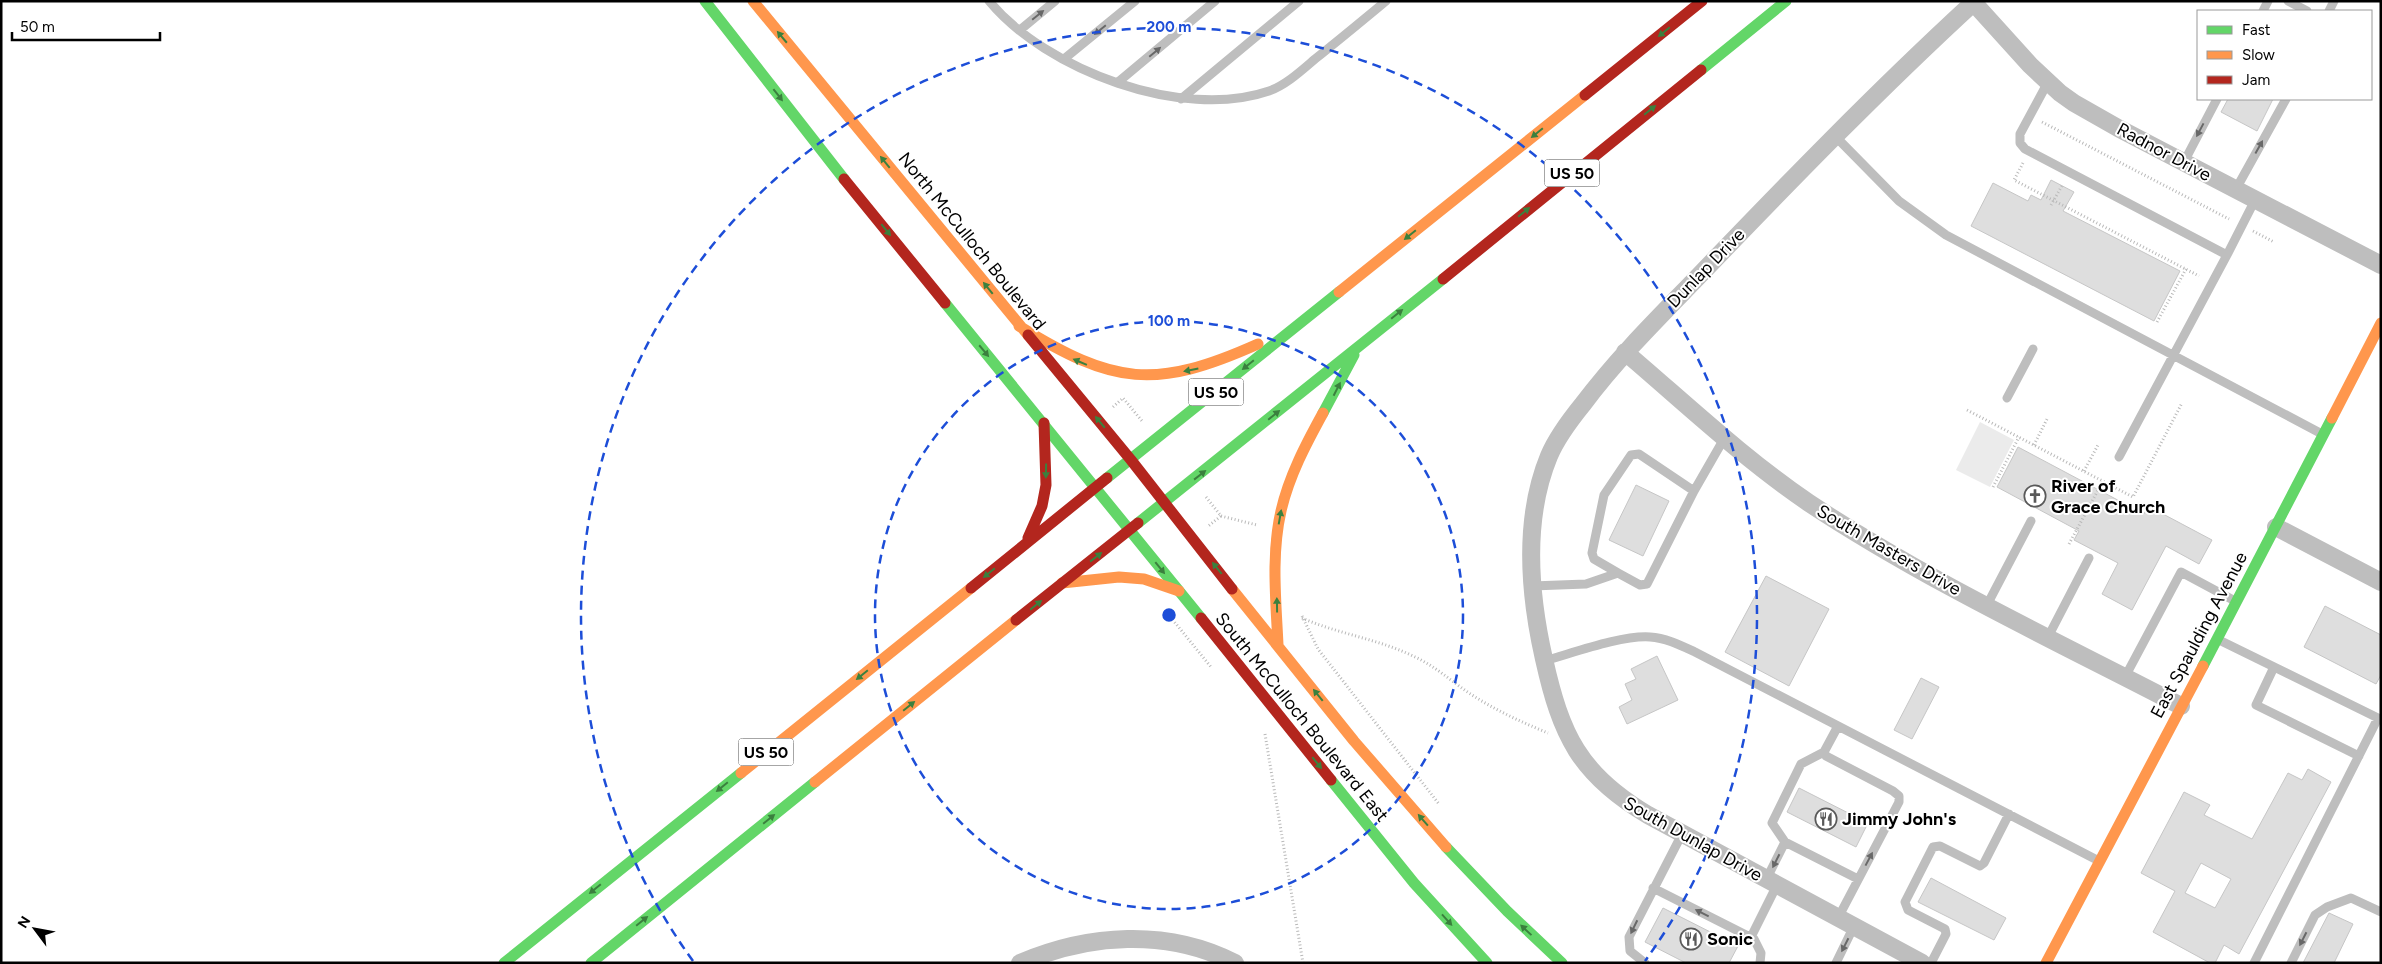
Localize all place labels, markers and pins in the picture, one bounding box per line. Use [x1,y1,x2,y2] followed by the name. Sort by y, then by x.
[2051,475,2165,518] place label: River of Grace Church
[2023,484,2047,508] church icon: River of Grace Church
[1160,606,1178,624] centre of rings
[1814,807,1838,831] restaurant icon: Jimmy John's
[1842,808,1957,830] place label: Jimmy John's
[1679,927,1703,951] restaurant icon: Sonic
[1707,928,1753,950] place label: Sonic

